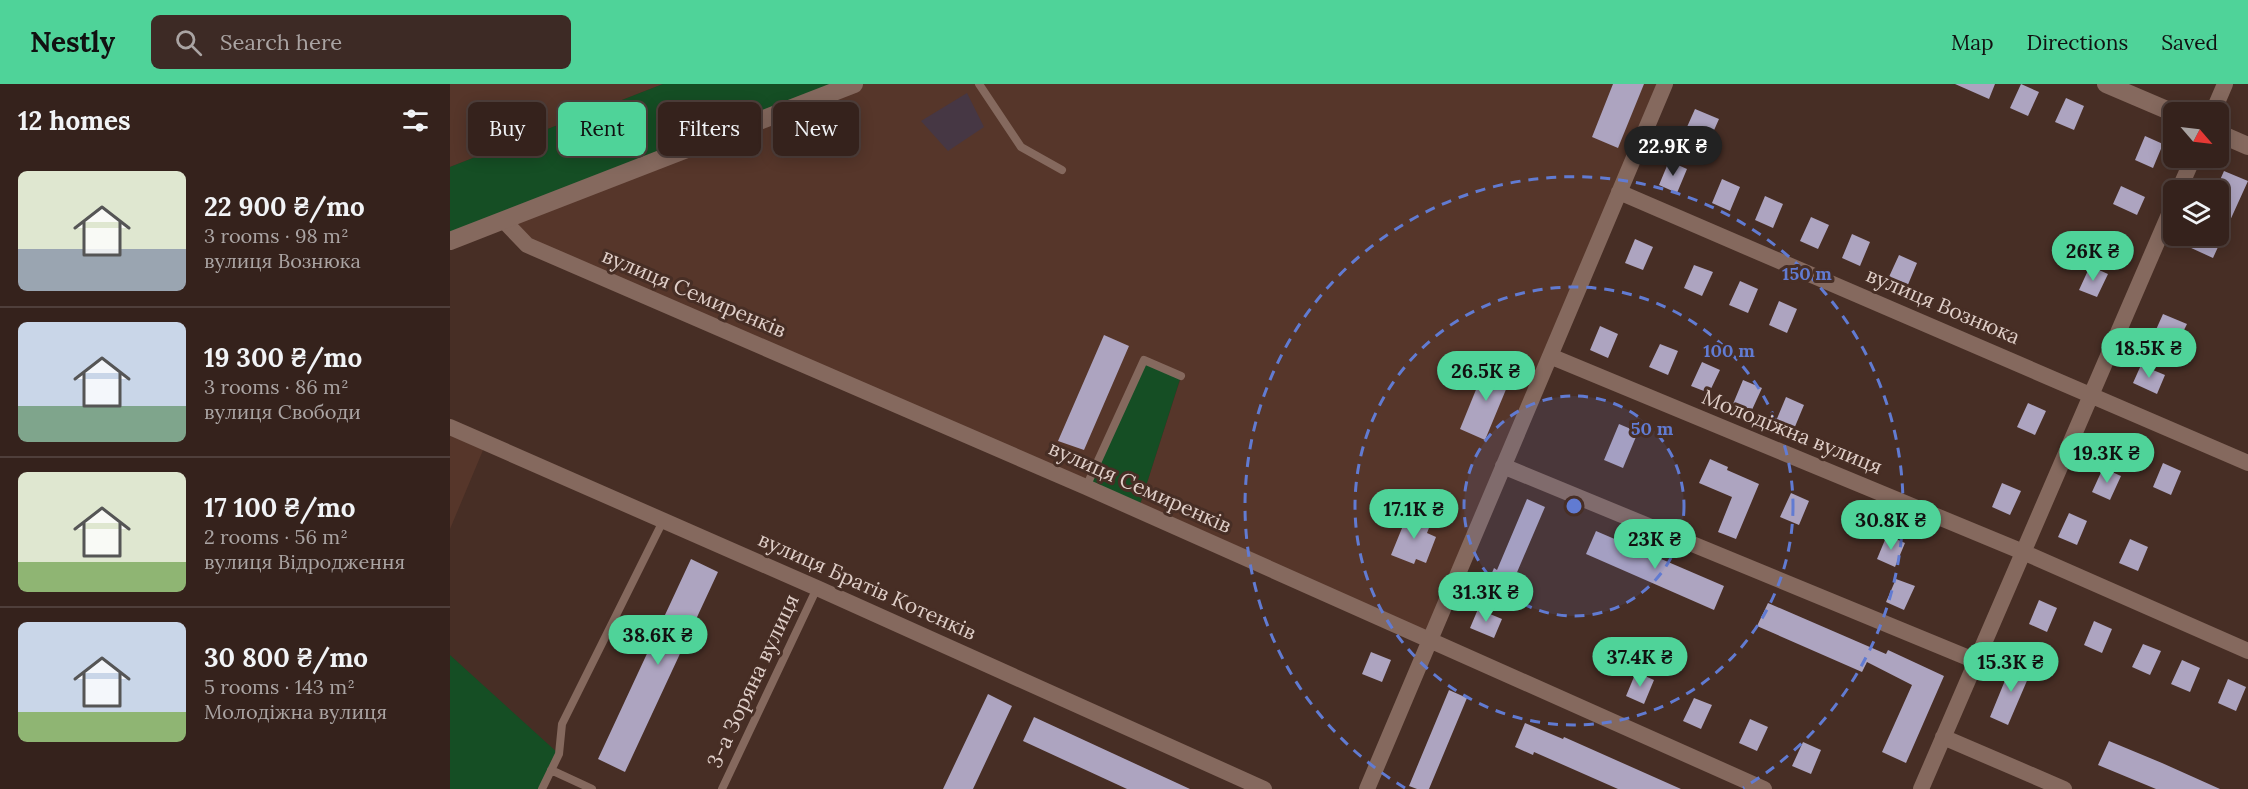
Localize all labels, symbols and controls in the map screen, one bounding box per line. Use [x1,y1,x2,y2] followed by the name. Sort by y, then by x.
[151,15,571,69] search box
[30,24,115,60] text: Nestly
[172,26,205,59] icon: search
[220,28,342,56] text: Search here
[1951,29,1994,56] text: Map
[2027,29,2128,56] text: Directions
[2161,29,2218,56] text: Saved
[468,102,546,156] chip: Buy
[558,102,646,156] chip: Rent
[658,102,761,156] chip: Filters
[773,102,859,156] chip: New
[2163,102,2229,168] north arrow
[2163,102,2229,246] map controls
[18,104,131,137] text: 12 homes
[399,104,432,137] icon: filters
[1618,126,1728,177] pin: 22.9K ₴
[1638,133,1708,158] text: 22.9K ₴
[2163,180,2229,246] button: layers
[204,190,365,223] text: 22 900 ₴/mo
[66,195,138,267] icon: home
[204,223,349,248] text: 3 rooms · 98 m²
[2051,231,2135,282] pin: 26K ₴
[2066,238,2120,263] text: 26K ₴
[598,242,790,344] street label: вулиця Семиренків
[204,248,361,273] text: вулиця Вознюка
[1862,261,2024,350] street label: вулиця Вознюка
[1782,262,1832,285] text: 150 m
[2094,328,2204,379] pin: 18.5K ₴
[2115,335,2183,360] text: 18.5K ₴
[1703,339,1755,362] text: 100 m
[204,341,362,374] text: 19 300 ₴/mo
[66,346,138,418] icon: home
[1431,351,1541,402] pin: 26.5K ₴
[1451,358,1521,383] text: 26.5K ₴
[204,374,349,399] text: 3 rooms · 86 m²
[1698,383,1886,480] street label: Молодіжна вулиця
[204,399,361,424] text: вулиця Свободи
[1631,417,1674,440] text: 50 m
[2052,433,2162,484] pin: 19.3K ₴
[1045,434,1236,539] street label: вулиця Семиренків
[2073,440,2141,465] text: 19.3K ₴
[1359,489,1469,540] pin: 17.1K ₴
[204,491,355,524] text: 17 100 ₴/mo
[66,496,138,568] icon: home
[1383,496,1445,521] text: 17.1K ₴
[1564,496,1584,516] centre of rings
[1836,500,1946,551] pin: 30.8K ₴
[1855,507,1927,532] text: 30.8K ₴
[1613,519,1697,570] pin: 23K ₴
[204,524,348,549] text: 2 rooms · 56 m²
[754,525,981,646] street label: вулиця Братів Котенків
[1628,526,1682,551] text: 23K ₴
[204,549,405,574] text: вулиця Відродження
[1431,572,1541,623] pin: 31.3K ₴
[1452,579,1520,604] text: 31.3K ₴
[700,590,805,772] street label: 3-а Зоряна вулиця
[603,615,713,666] pin: 38.6K ₴
[622,622,694,647] text: 38.6K ₴
[1585,637,1695,688] pin: 37.4K ₴
[204,641,368,674] text: 30 800 ₴/mo
[1956,642,2066,693] pin: 15.3K ₴
[1606,644,1674,669] text: 37.4K ₴
[66,646,138,718] icon: home
[1978,649,2045,674] text: 15.3K ₴
[204,674,355,699] text: 5 rooms · 143 m²
[204,699,387,724] text: Молодіжна вулиця

